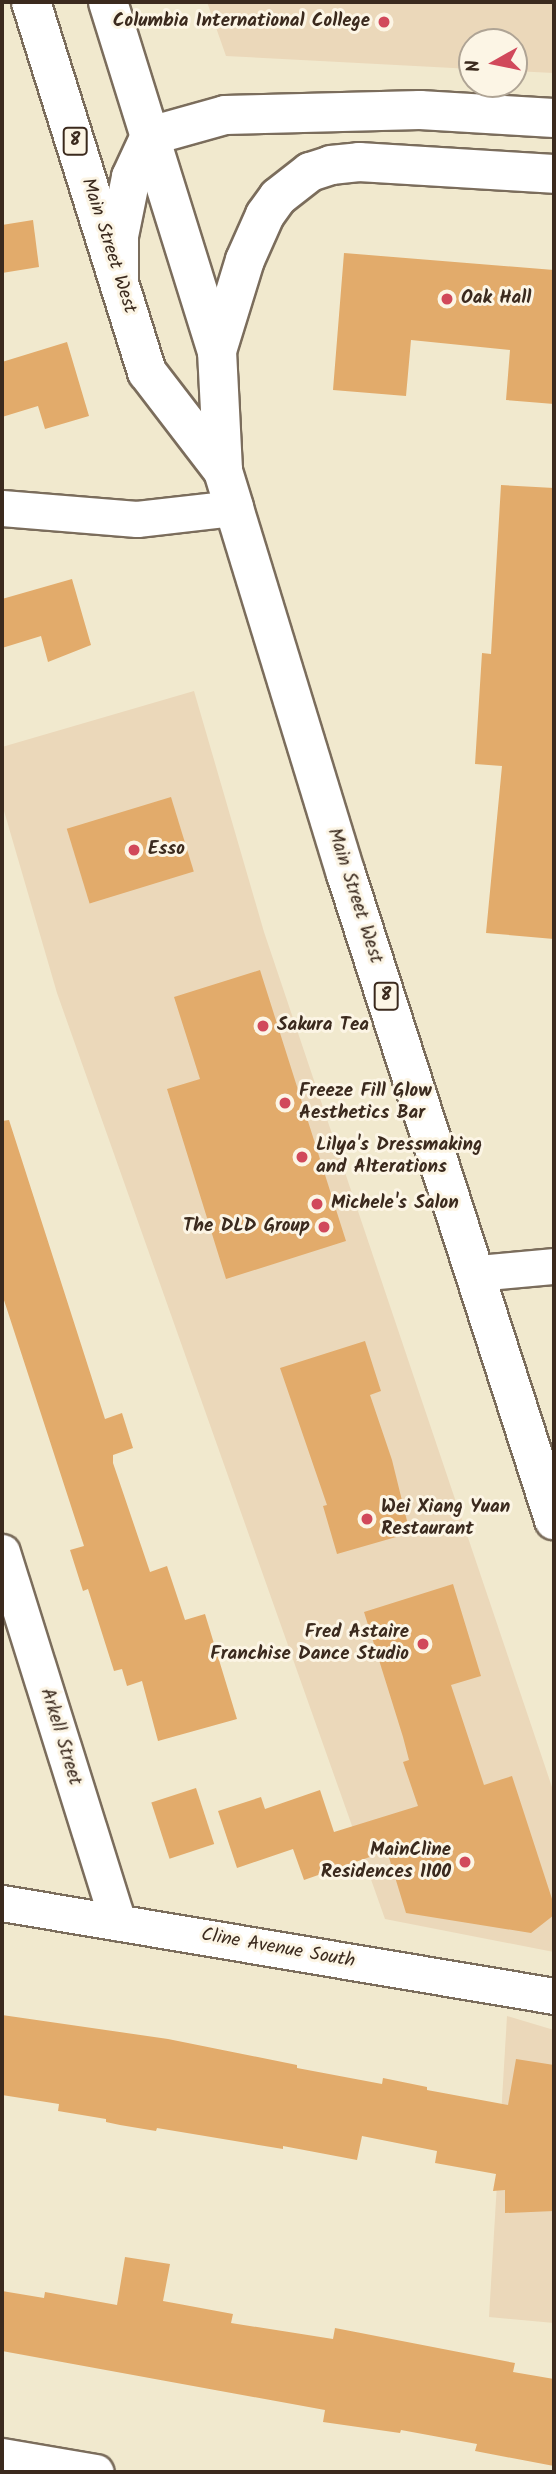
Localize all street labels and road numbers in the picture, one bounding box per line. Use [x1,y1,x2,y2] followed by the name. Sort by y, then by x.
[61,126,89,156] road number: 8
[75,176,141,316] street label: Main Street West
[321,826,387,966] street label: Main Street West
[372,981,400,1010] road number: 8
[34,1686,86,1788] street label: Arkell Street
[199,1924,357,1974] street label: Cline Avenue South

